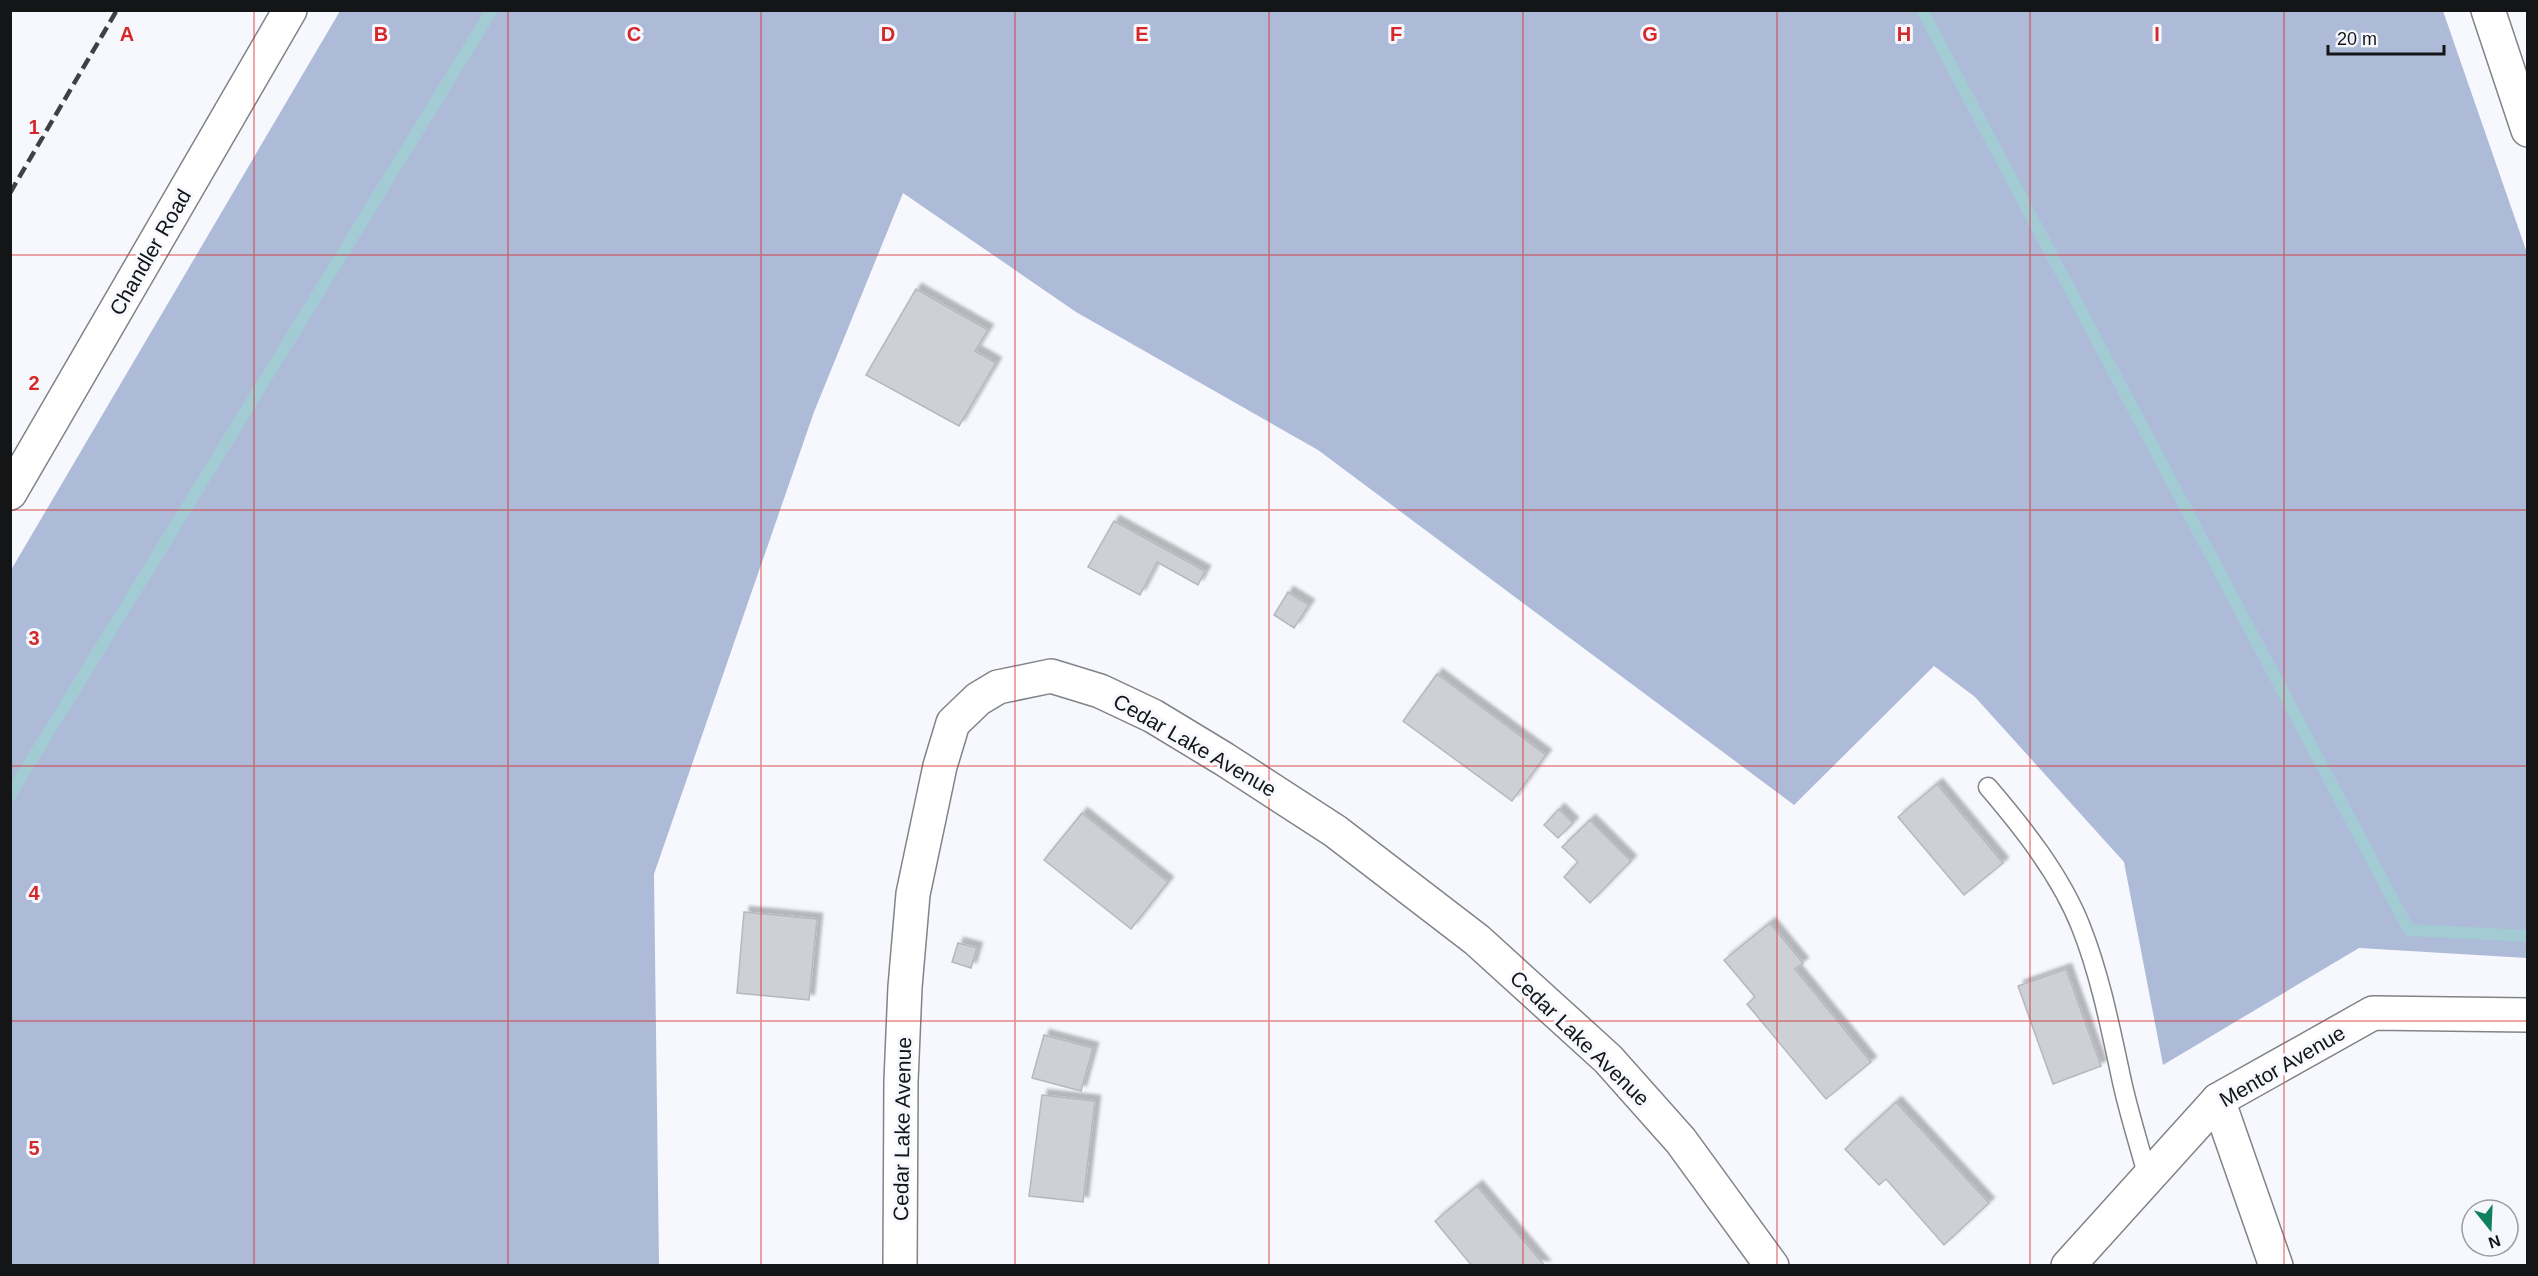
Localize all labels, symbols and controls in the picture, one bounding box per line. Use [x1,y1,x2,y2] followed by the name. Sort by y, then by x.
[2328,18,2444,56] scale bar
[120,23,134,45] text: A
[374,23,388,45] text: B
[627,23,641,45] text: C
[881,23,895,45] text: D
[1135,23,1149,45] text: E
[1390,23,1402,45] text: F
[1642,23,1658,45] text: G
[1897,23,1911,45] text: H
[2154,23,2160,45] text: I
[2337,29,2377,49] text: 20 m
[28,116,40,138] text: 1
[105,185,195,319] street label: Chandler Road
[28,372,40,394] text: 2
[28,627,40,649] text: 3
[1110,689,1280,801] street label: Cedar Lake Avenue
[28,882,40,904] text: 4
[1506,966,1654,1110] street label: Cedar Lake Avenue
[2215,1021,2349,1111] street label: Mentor Avenue
[889,1037,915,1221] street label: Cedar Lake Avenue
[28,1137,40,1159] text: 5
[2460,1198,2520,1258] north arrow
[2486,1232,2503,1252] text: N

